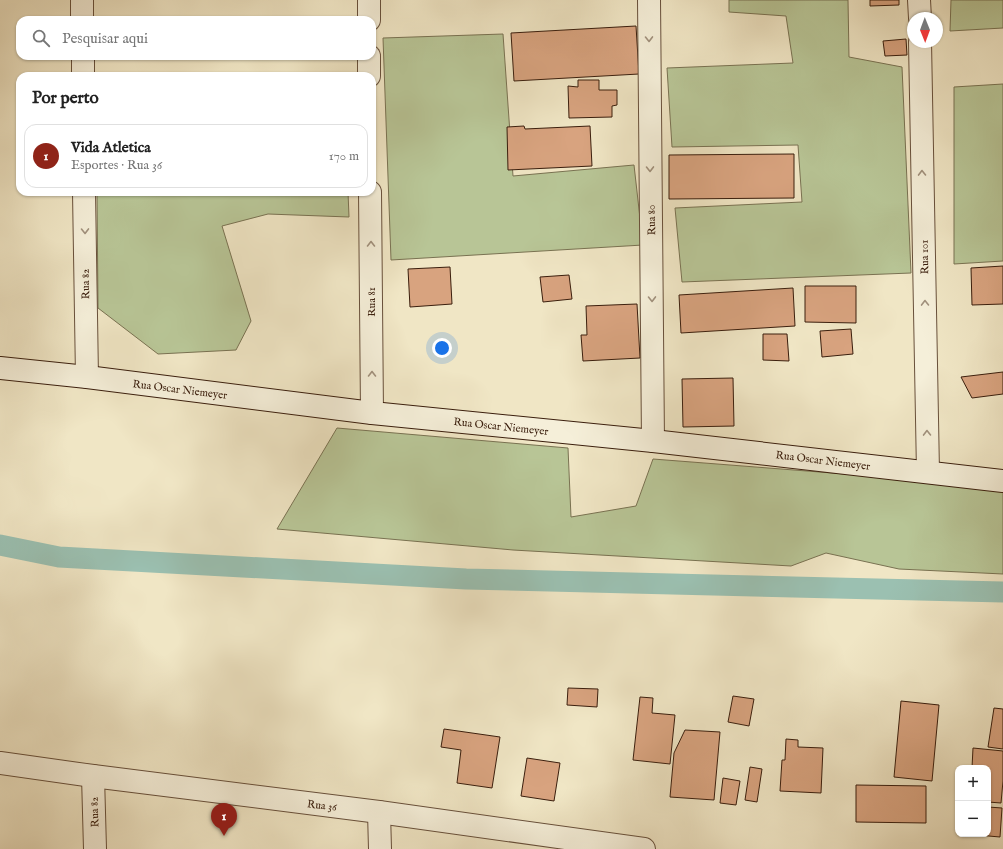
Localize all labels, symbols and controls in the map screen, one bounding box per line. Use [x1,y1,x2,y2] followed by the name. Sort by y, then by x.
[907,12,943,48] north arrow
[16,16,376,60] search box
[30,27,52,49] icon: search
[62,29,148,48] text: Pesquisar aqui
[645,36,653,42] one-way arrow
[32,88,99,109] text: Por perto
[71,138,151,157] text: Vida Atletica
[44,148,48,165] text: 1
[329,148,359,165] text: 170 m
[71,157,162,174] text: Esportes · Rua 36
[646,166,654,172] one-way arrow
[918,170,927,176] one-way arrow
[645,204,659,236] street label: Rua 80
[81,228,89,234] one-way arrow
[918,240,932,274] street label: Rua 101
[367,241,375,247] one-way arrow
[79,269,93,299] street label: Rua 82
[365,287,379,317] street label: Rua 81
[647,296,656,302] one-way arrow
[921,300,929,306] one-way arrow
[432,338,452,358] your location
[368,371,376,377] one-way arrow
[132,377,228,403] street label: Rua Oscar Niemeyer
[453,415,549,439] street label: Rua Oscar Niemeyer
[923,430,931,436] one-way arrow
[775,448,871,474] street label: Rua Oscar Niemeyer
[955,765,991,837] map controls
[955,765,991,801] button: +
[87,796,103,828] street label: Rua 82
[306,797,338,815] street label: Rua 36
[955,801,991,837] button: −
[211,803,237,836] pin: 1

